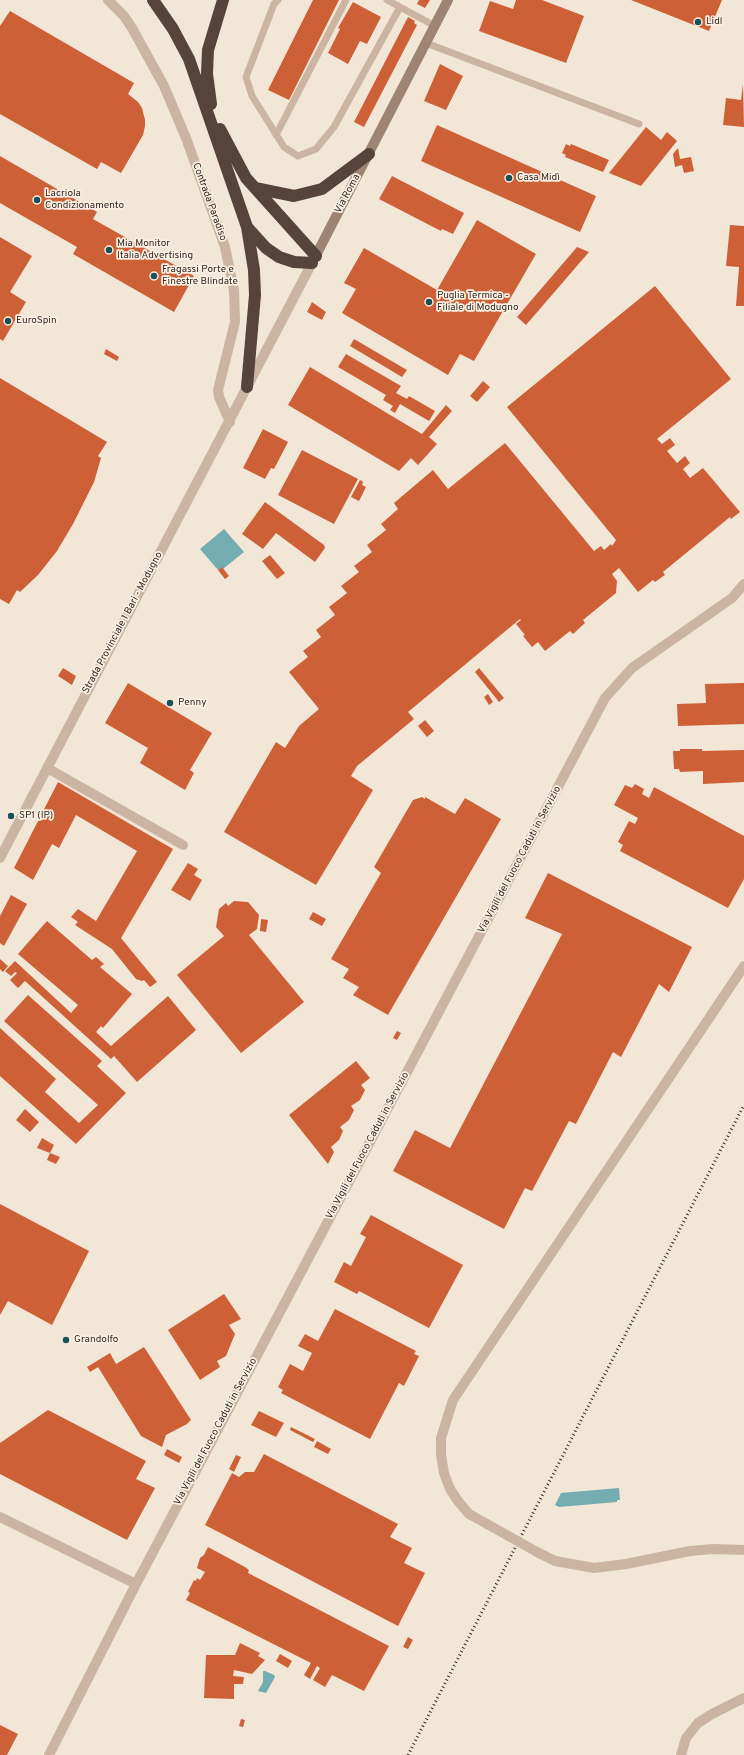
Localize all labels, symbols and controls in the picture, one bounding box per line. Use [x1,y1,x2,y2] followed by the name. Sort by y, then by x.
[706,16,722,28] place label: Lidl
[693,17,703,27] marker: Lidl
[189,161,229,243] street label: Contrada Paradiso
[333,172,363,216] street label: Via Roma
[517,172,560,184] place label: Casa Midì
[504,173,514,183] marker: Casa Midì
[45,188,124,212] place label: Lacriola Condizionamento
[32,195,42,205] marker: Lacriola Condizionamento
[117,238,193,262] place label: Mia Monitor Italia Advertising
[104,245,114,255] marker: Mia Monitor Italia Advertising
[162,264,238,288] place label: Fragassi Porte e Finestre Blindate
[149,271,159,281] marker: Fragassi Porte e Finestre Blindate
[437,290,518,314] place label: Puglia Termica - Filiale di Modugno
[424,297,434,307] marker: Puglia Termica - Filiale di Modugno
[16,315,57,327] place label: EuroSpin
[3,316,13,326] marker: EuroSpin
[80,550,166,696] street label: Strada Provinciale 1 Bari - Modugno
[178,697,206,709] place label: Penny
[165,698,175,708] marker: Penny
[476,784,564,936] street label: Via Vigili del Fuoco Caduti in Servizio
[19,810,53,822] place label: SP1 (IP)
[6,811,16,821] marker: SP1 (IP)
[324,1070,412,1222] street label: Via Vigili del Fuoco Caduti in Servizio
[74,1334,118,1346] place label: Grandolfo
[61,1335,71,1345] marker: Grandolfo
[172,1356,260,1508] street label: Via Vigili del Fuoco Caduti in Servizio

